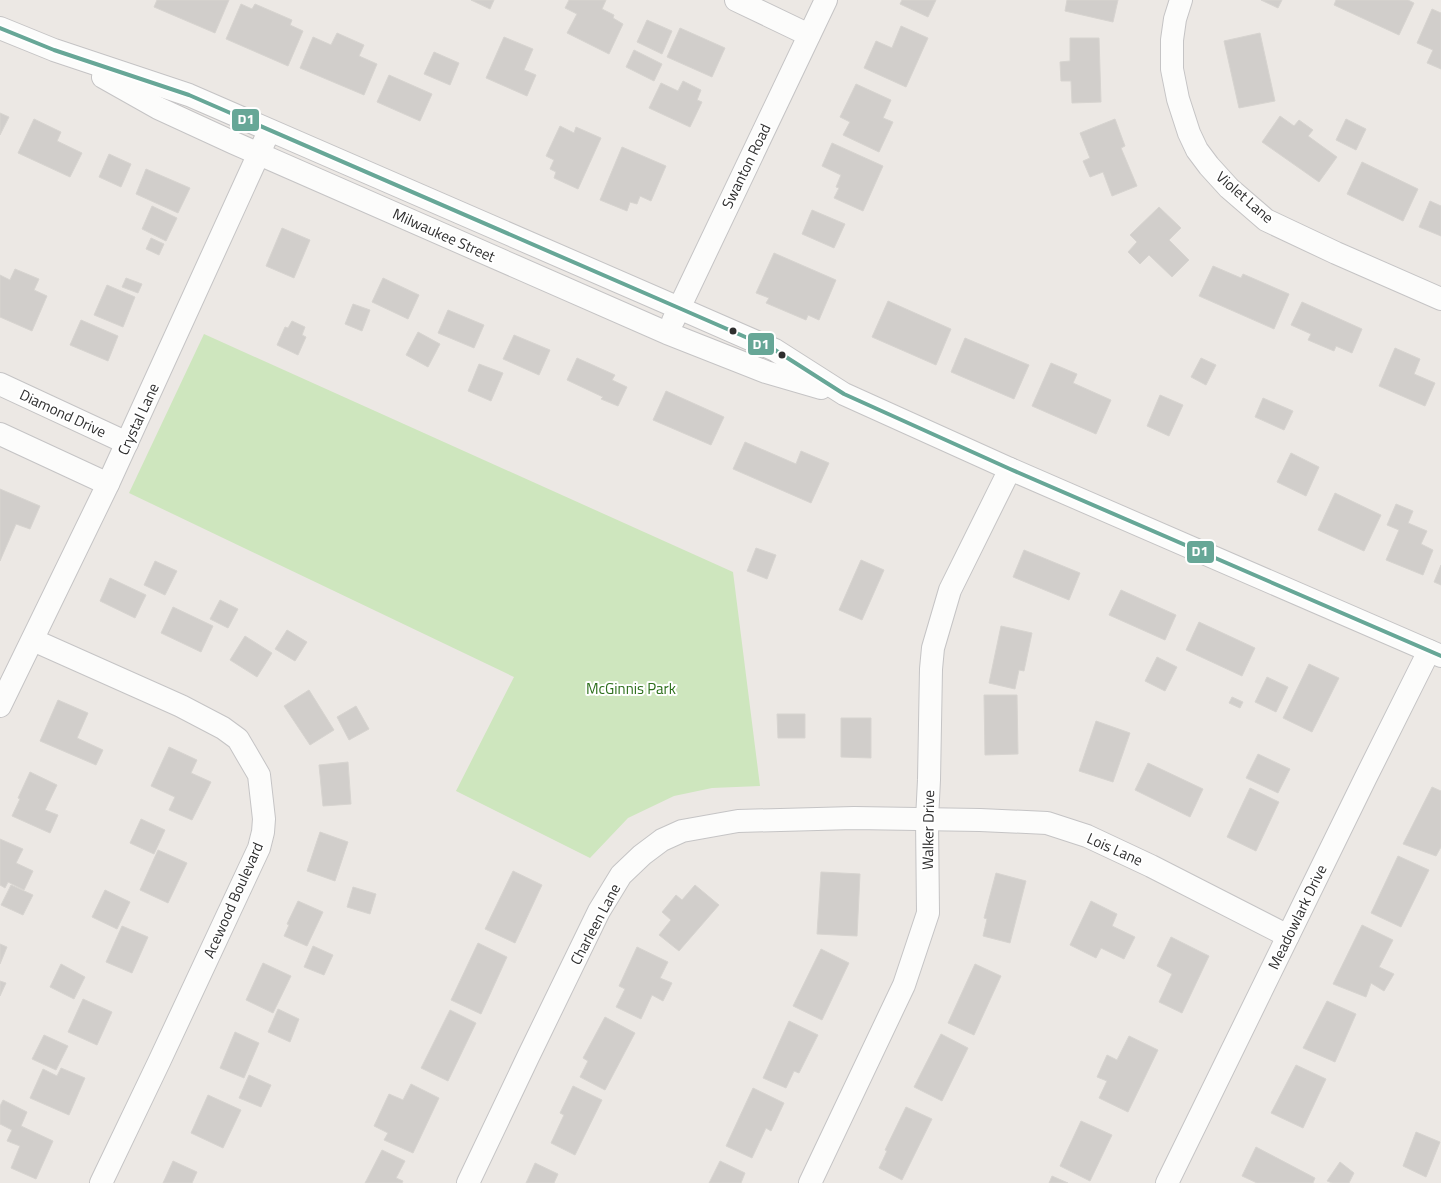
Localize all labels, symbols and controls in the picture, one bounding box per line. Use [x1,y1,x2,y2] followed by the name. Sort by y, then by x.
[231,108,260,132] line badge: D1
[238,108,254,129] text: D1
[716,120,776,212] street label: Swanton Road
[1211,165,1279,229] street label: Violet Lane
[389,202,500,268] street label: Milwaukee Street
[728,326,738,336] unlabelled marker
[747,332,775,356] line badge: D1
[753,333,769,354] text: D1
[777,350,787,360] unlabelled marker
[111,379,165,459] street label: Crystal Lane
[16,383,110,443] street label: Diamond Drive
[1186,540,1215,564] line badge: D1
[1192,540,1208,561] text: D1
[586,677,676,700] park label: McGinnis Park
[916,790,940,870] street label: Walker Drive
[1083,827,1147,871] street label: Lois Lane
[197,838,269,962] street label: Acewood Boulevard
[1262,861,1332,973] street label: Meadowlark Drive
[564,879,626,969] street label: Charleen Lane

